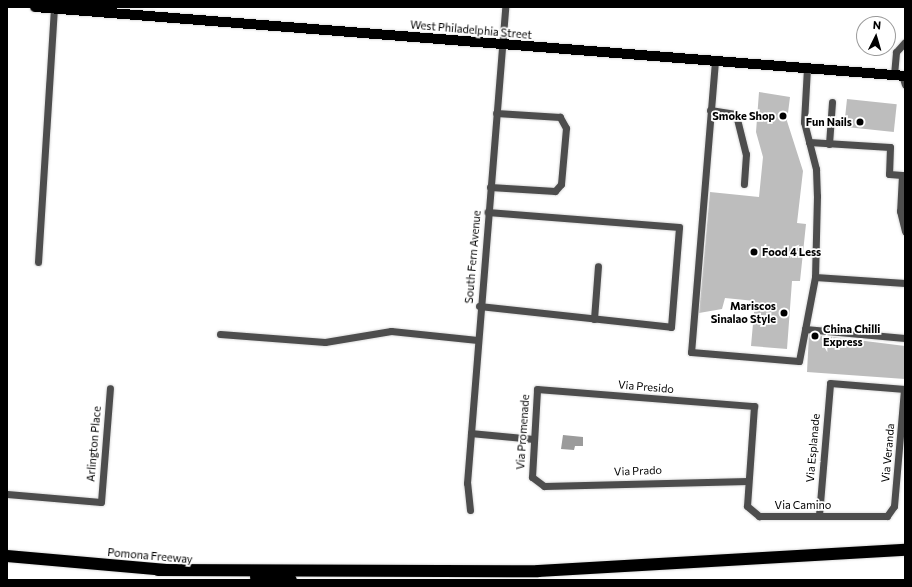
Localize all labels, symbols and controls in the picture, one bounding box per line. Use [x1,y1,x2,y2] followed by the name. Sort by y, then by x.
[856,16,896,56] north arrow
[410,18,532,42] street label: West Philadelphia Street
[872,18,882,31] text: N
[712,109,775,123] place label: Smoke Shop
[778,111,788,121] marker: Smoke Shop
[806,115,852,129] place label: Fun Nails
[855,117,865,127] marker: Fun Nails
[462,210,484,304] street label: South Fern Avenue
[762,245,821,259] place label: Food 4 Less
[749,247,759,257] marker: Food 4 Less
[711,300,776,326] place label: Mariscos Sinalao Style
[779,308,789,318] marker: Mariscos Sinalao Style
[823,323,880,349] place label: China Chilli Express
[810,331,820,341] marker: China Chilli Express
[618,378,674,396] street label: Via Presido
[514,394,532,470] street label: Via Promenade
[84,406,104,482] street label: Arlington Place
[803,413,823,483] street label: Via Esplanade
[879,423,897,483] street label: Via Veranda
[614,464,662,478] street label: Via Prado
[775,498,831,512] street label: Via Camino
[107,546,193,566] street label: Pomona Freeway

